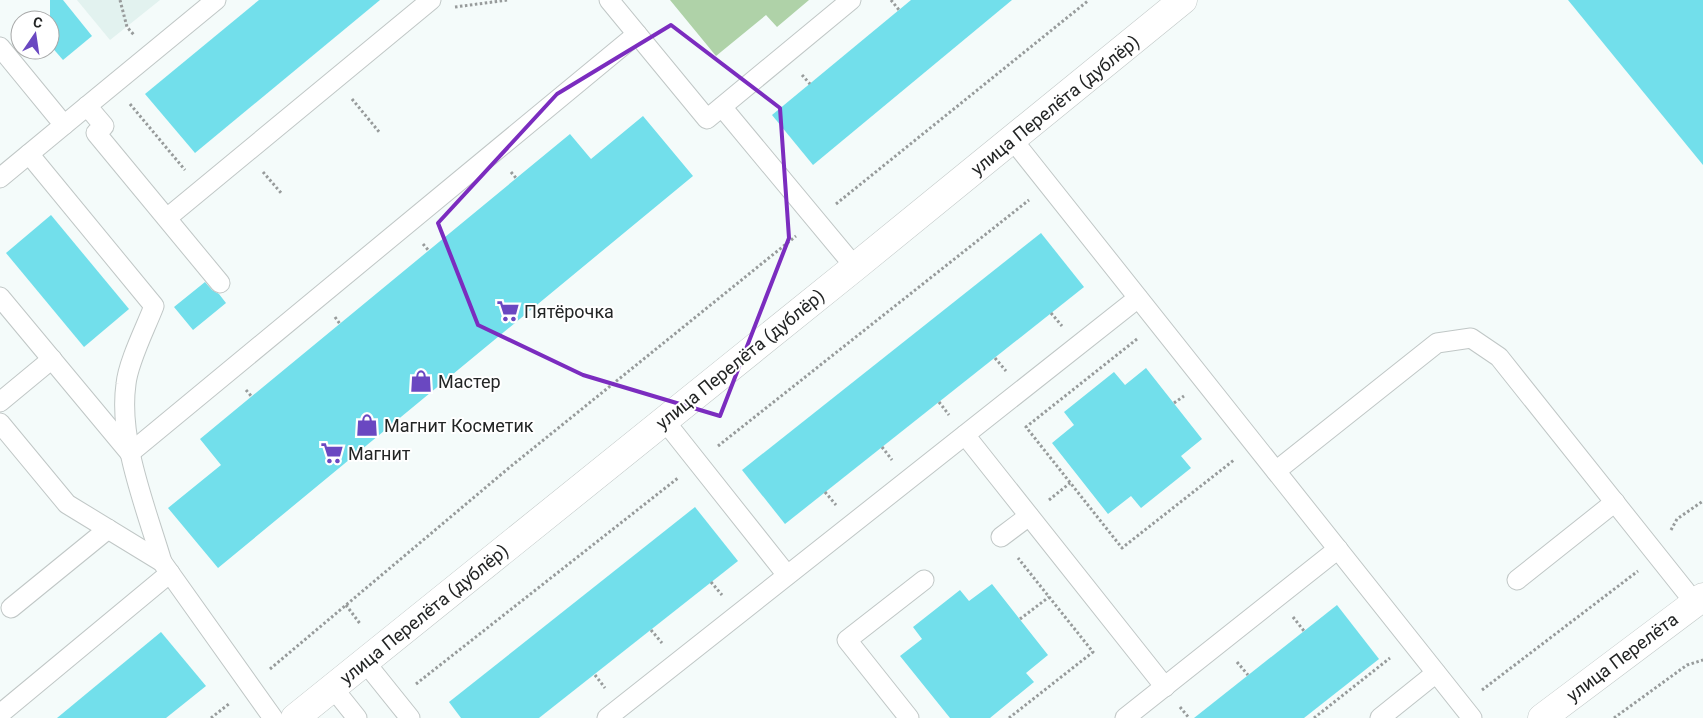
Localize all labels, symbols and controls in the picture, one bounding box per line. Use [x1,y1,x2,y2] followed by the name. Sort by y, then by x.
[10,10,60,60] north arrow
[32,14,44,31] text: С
[967,31,1144,180] street label: улица Перелёта (дублёр)
[652,285,829,434] street label: улица Перелёта (дублёр)
[495,298,521,324] supermarket icon: Пятёрочка
[524,301,614,322] place label: Пятёрочка
[408,368,434,394] shop icon: Мастер
[438,371,501,392] place label: Мастер
[354,412,380,438] shop icon: Магнит Косметик
[384,415,534,436] place label: Магнит Косметик
[319,440,345,466] supermarket icon: Магнит
[348,443,411,464] place label: Магнит
[336,540,513,689] street label: улица Перелёта (дублёр)
[1562,608,1682,706] street label: улица Перелёта

